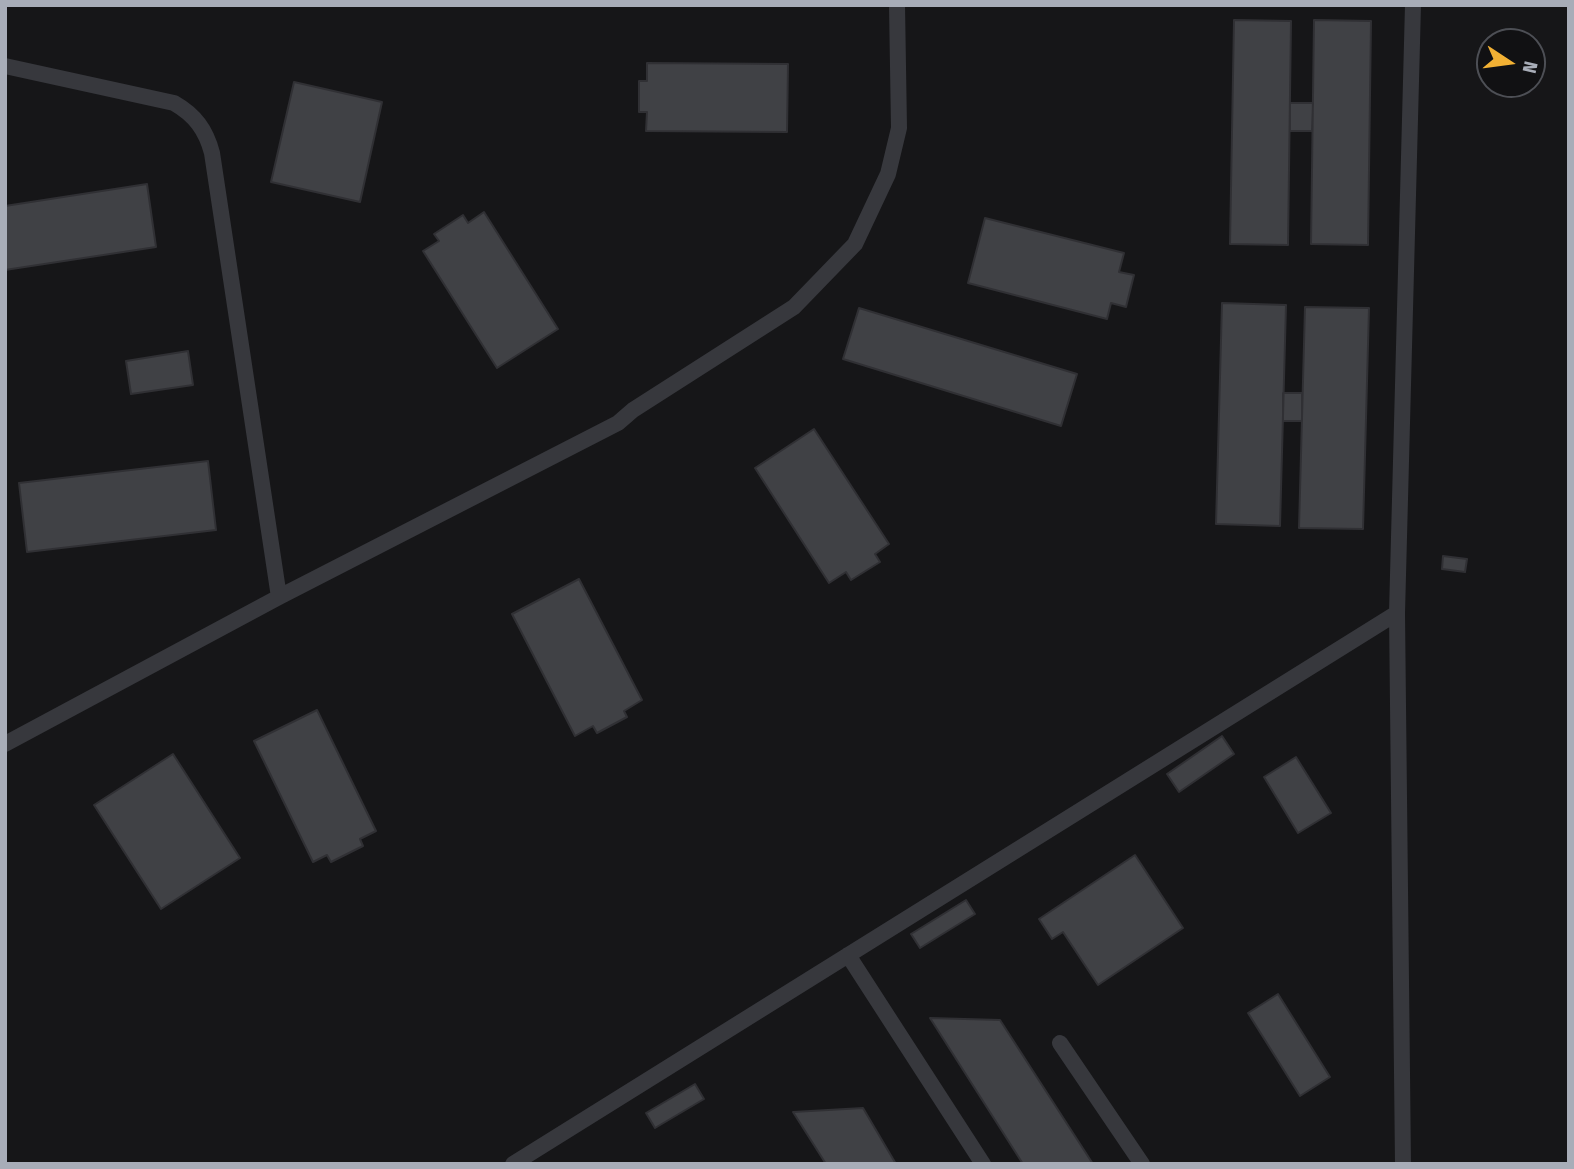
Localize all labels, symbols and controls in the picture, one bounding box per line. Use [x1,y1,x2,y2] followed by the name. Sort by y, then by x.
[1476,28,1546,98] north arrow
[1518,59,1542,76] text: N

